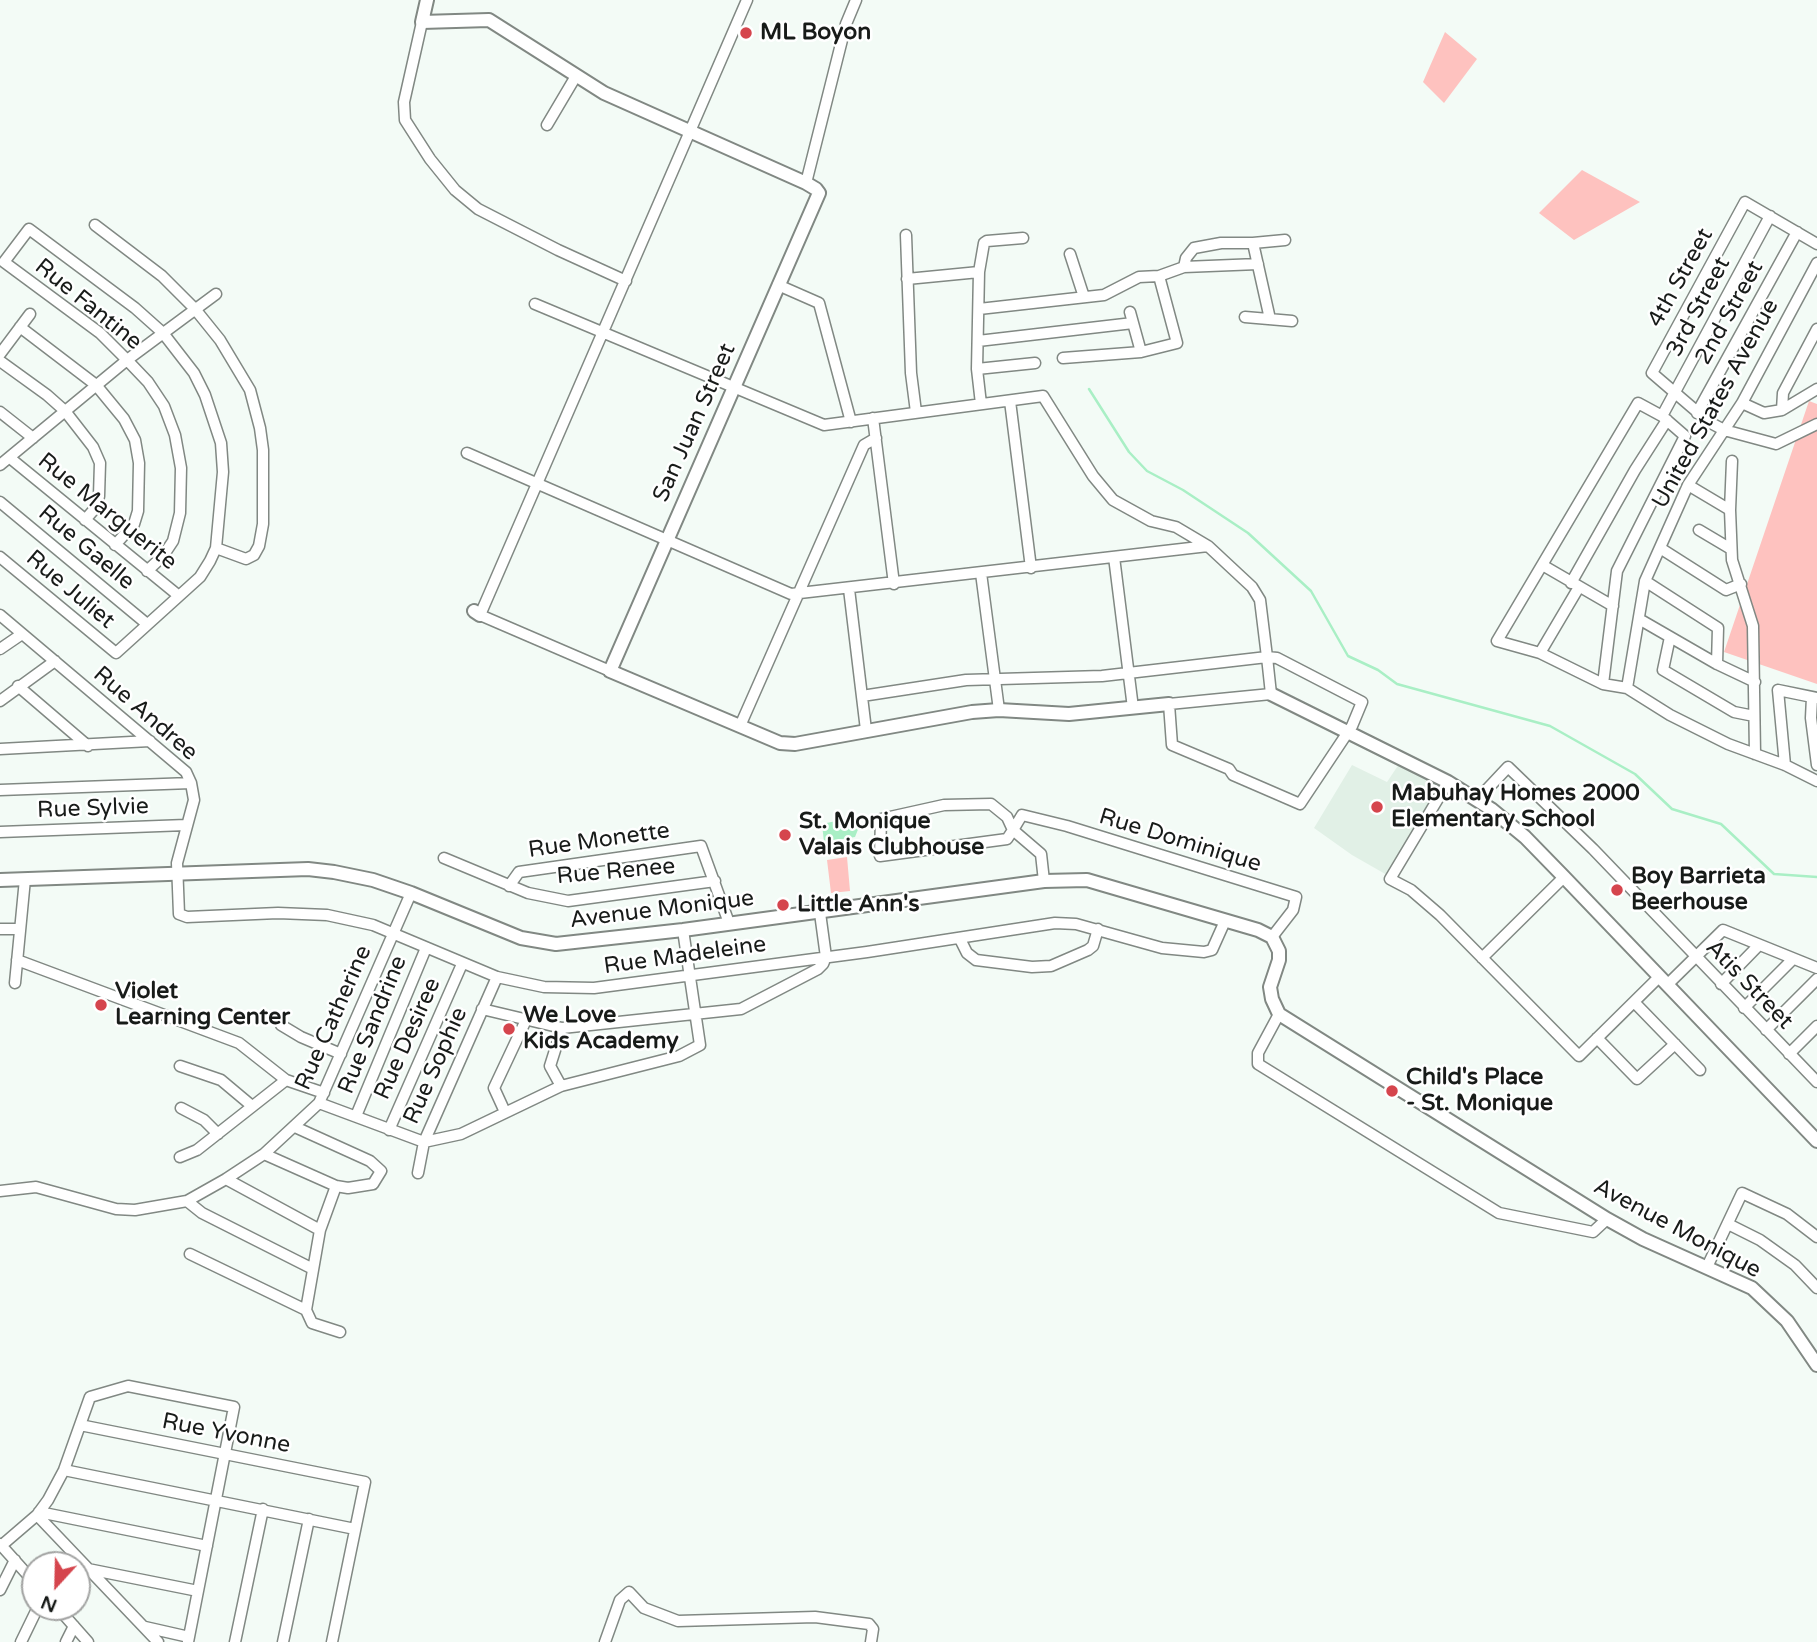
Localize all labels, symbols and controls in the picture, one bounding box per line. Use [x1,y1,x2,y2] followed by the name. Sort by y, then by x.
[760,19,871,47] place label: ML Boyon
[738,25,754,41] marker: ML Boyon
[1643,224,1719,332] street label: 4th Street
[1661,252,1737,362] street label: 3rd Street
[29,253,147,357] street label: Rue Fantine
[1690,256,1770,370] street label: 2nd Street
[1647,295,1785,513] street label: United States Avenue
[648,340,742,506] street label: San Juan Street
[32,448,182,576] street label: Rue Marguerite
[32,500,140,596] street label: Rue Gaelle
[20,545,120,635] street label: Rue Juliet
[87,661,203,767] street label: Rue Andree
[1391,780,1640,834] place label: Mabuhay Homes 2000 Elementary School
[37,793,149,825] street label: Rue Sylvie
[1369,799,1385,815] marker: Mabuhay Homes 2000 Elementary School
[1095,803,1265,879] street label: Rue Dominique
[799,808,984,862] place label: St. Monique Valais Clubhouse
[526,817,672,865] street label: Rue Monette
[777,827,793,843] marker: St. Monique Valais Clubhouse
[556,853,676,891] street label: Rue Renee
[1631,863,1766,917] place label: Boy Barrieta Beerhouse
[1609,882,1625,898] marker: Boy Barrieta Beerhouse
[568,885,756,935] street label: Avenue Monique
[797,891,919,919] place label: Little Ann's
[775,897,791,913] marker: Little Ann's
[602,931,768,981] street label: Rue Madeleine
[1700,934,1798,1036] street label: Atis Street
[290,941,378,1095] street label: Rue Catherine
[333,952,413,1098] street label: Rue Sandrine
[369,974,447,1104] street label: Rue Desiree
[115,978,290,1032] place label: Violet Learning Center
[93,997,109,1013] marker: Violet Learning Center
[523,1002,679,1056] place label: We Love Kids Academy
[398,1003,474,1129] street label: Rue Sophie
[501,1021,517,1037] marker: We Love Kids Academy
[1406,1064,1553,1118] place label: Child's Place - St. Monique
[1384,1083,1400,1099] marker: Child's Place - St. Monique
[1589,1173,1765,1285] street label: Avenue Monique
[159,1408,293,1460] street label: Rue Yvonne
[21,1551,91,1621] north arrow
[38,1591,60,1617] text: N

